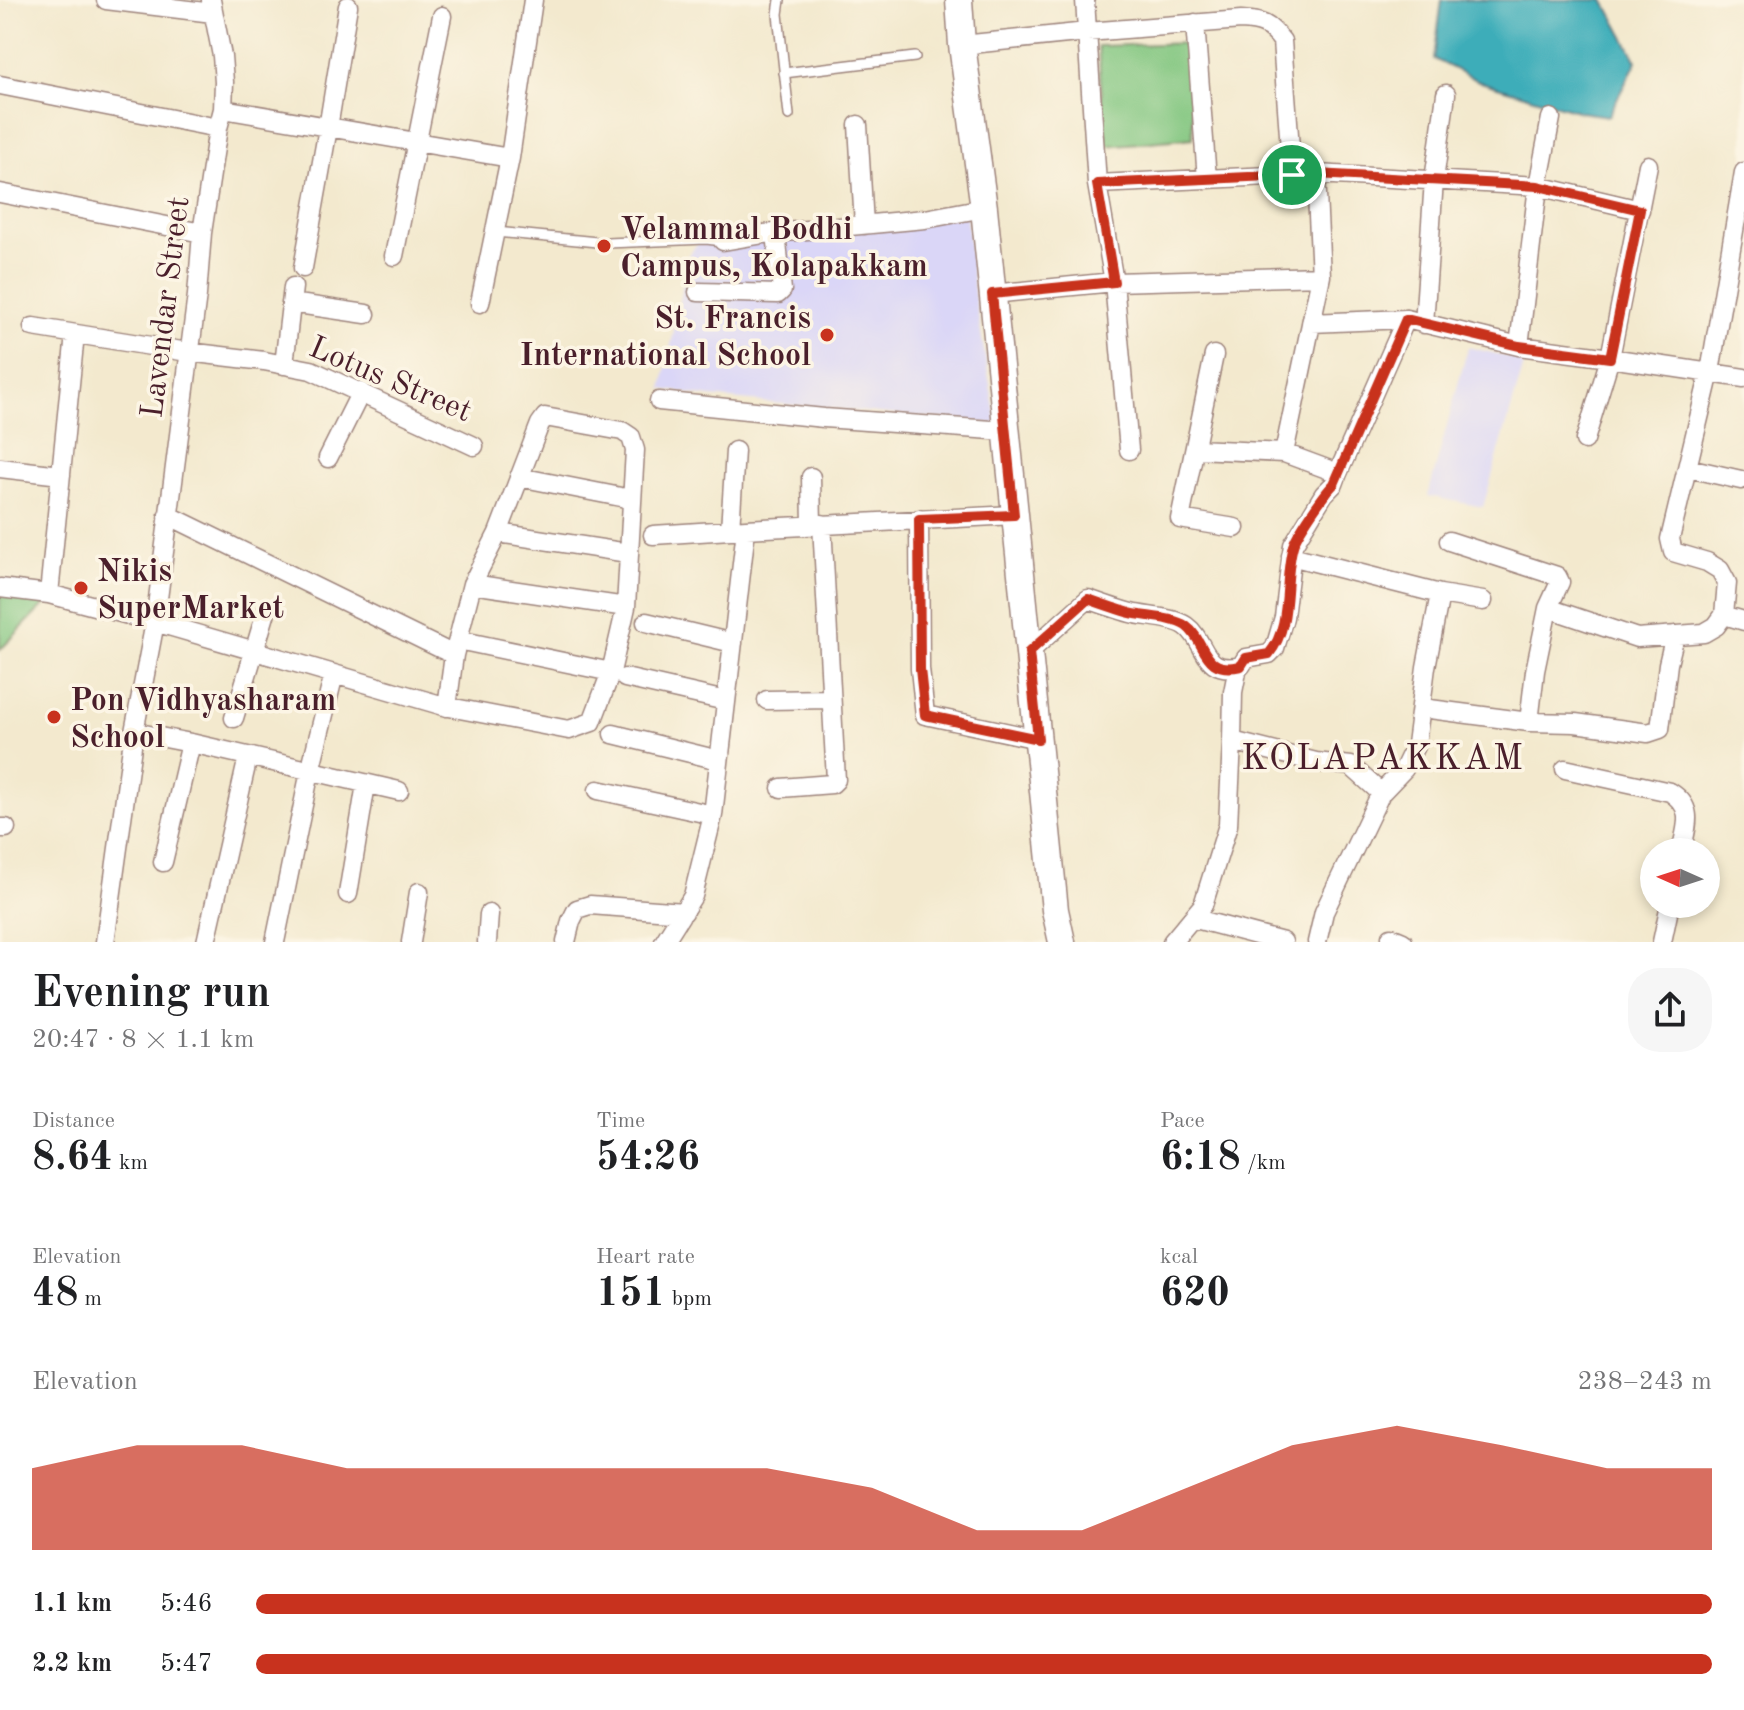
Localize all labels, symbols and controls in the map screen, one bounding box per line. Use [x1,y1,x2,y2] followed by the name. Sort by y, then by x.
[1258,141,1326,209] pin
[1270,153,1314,197] icon: arrive
[138,195,196,420] street label: Lavendar Street
[620,215,928,284] place label: Velammal Bodhi Campus, Kolapakkam
[595,237,613,255] marker: Velammal Bodhi Campus, Kolapakkam
[519,304,811,373] place label: St. Francis International School
[818,326,836,344] marker: St. Francis International School
[304,332,476,429] street label: Lotus Street
[97,557,284,626] place label: Nikis SuperMarket
[72,579,90,597] marker: Nikis SuperMarket
[70,686,336,755] place label: Pon Vidhyasharam School
[45,708,63,726] marker: Pon Vidhyasharam School
[1241,742,1525,778] district label: KOLAPAKKAM
[1640,838,1720,918] north arrow
[1640,838,1720,918] map controls
[1628,968,1712,1052] button: share
[32,972,270,1016] text: Evening run
[32,1027,254,1053] text: 20:47 · 8 × 1.1 km
[32,1110,115,1132] text: Distance
[596,1110,645,1132] text: Time
[1160,1110,1205,1132] text: Pace
[32,1139,113,1179] text: 8.64
[596,1139,700,1179] text: 54:26
[1160,1139,1241,1179] text: 6:18
[113,1152,148,1174] text: km
[1241,1152,1286,1174] text: /km
[32,1246,122,1268] text: Elevation
[596,1246,695,1268] text: Heart rate
[1160,1246,1198,1268] text: kcal
[32,1275,78,1315] text: 48
[596,1275,666,1315] text: 151
[1160,1275,1230,1315] text: 620
[78,1288,102,1310] text: m
[666,1288,712,1310] text: bpm
[32,1369,138,1395] text: Elevation
[1577,1369,1712,1395] text: 238–243 m
[32,1591,112,1617] text: 1.1 km
[160,1591,213,1617] text: 5:46
[32,1651,112,1677] text: 2.2 km
[160,1651,213,1677] text: 5:47

